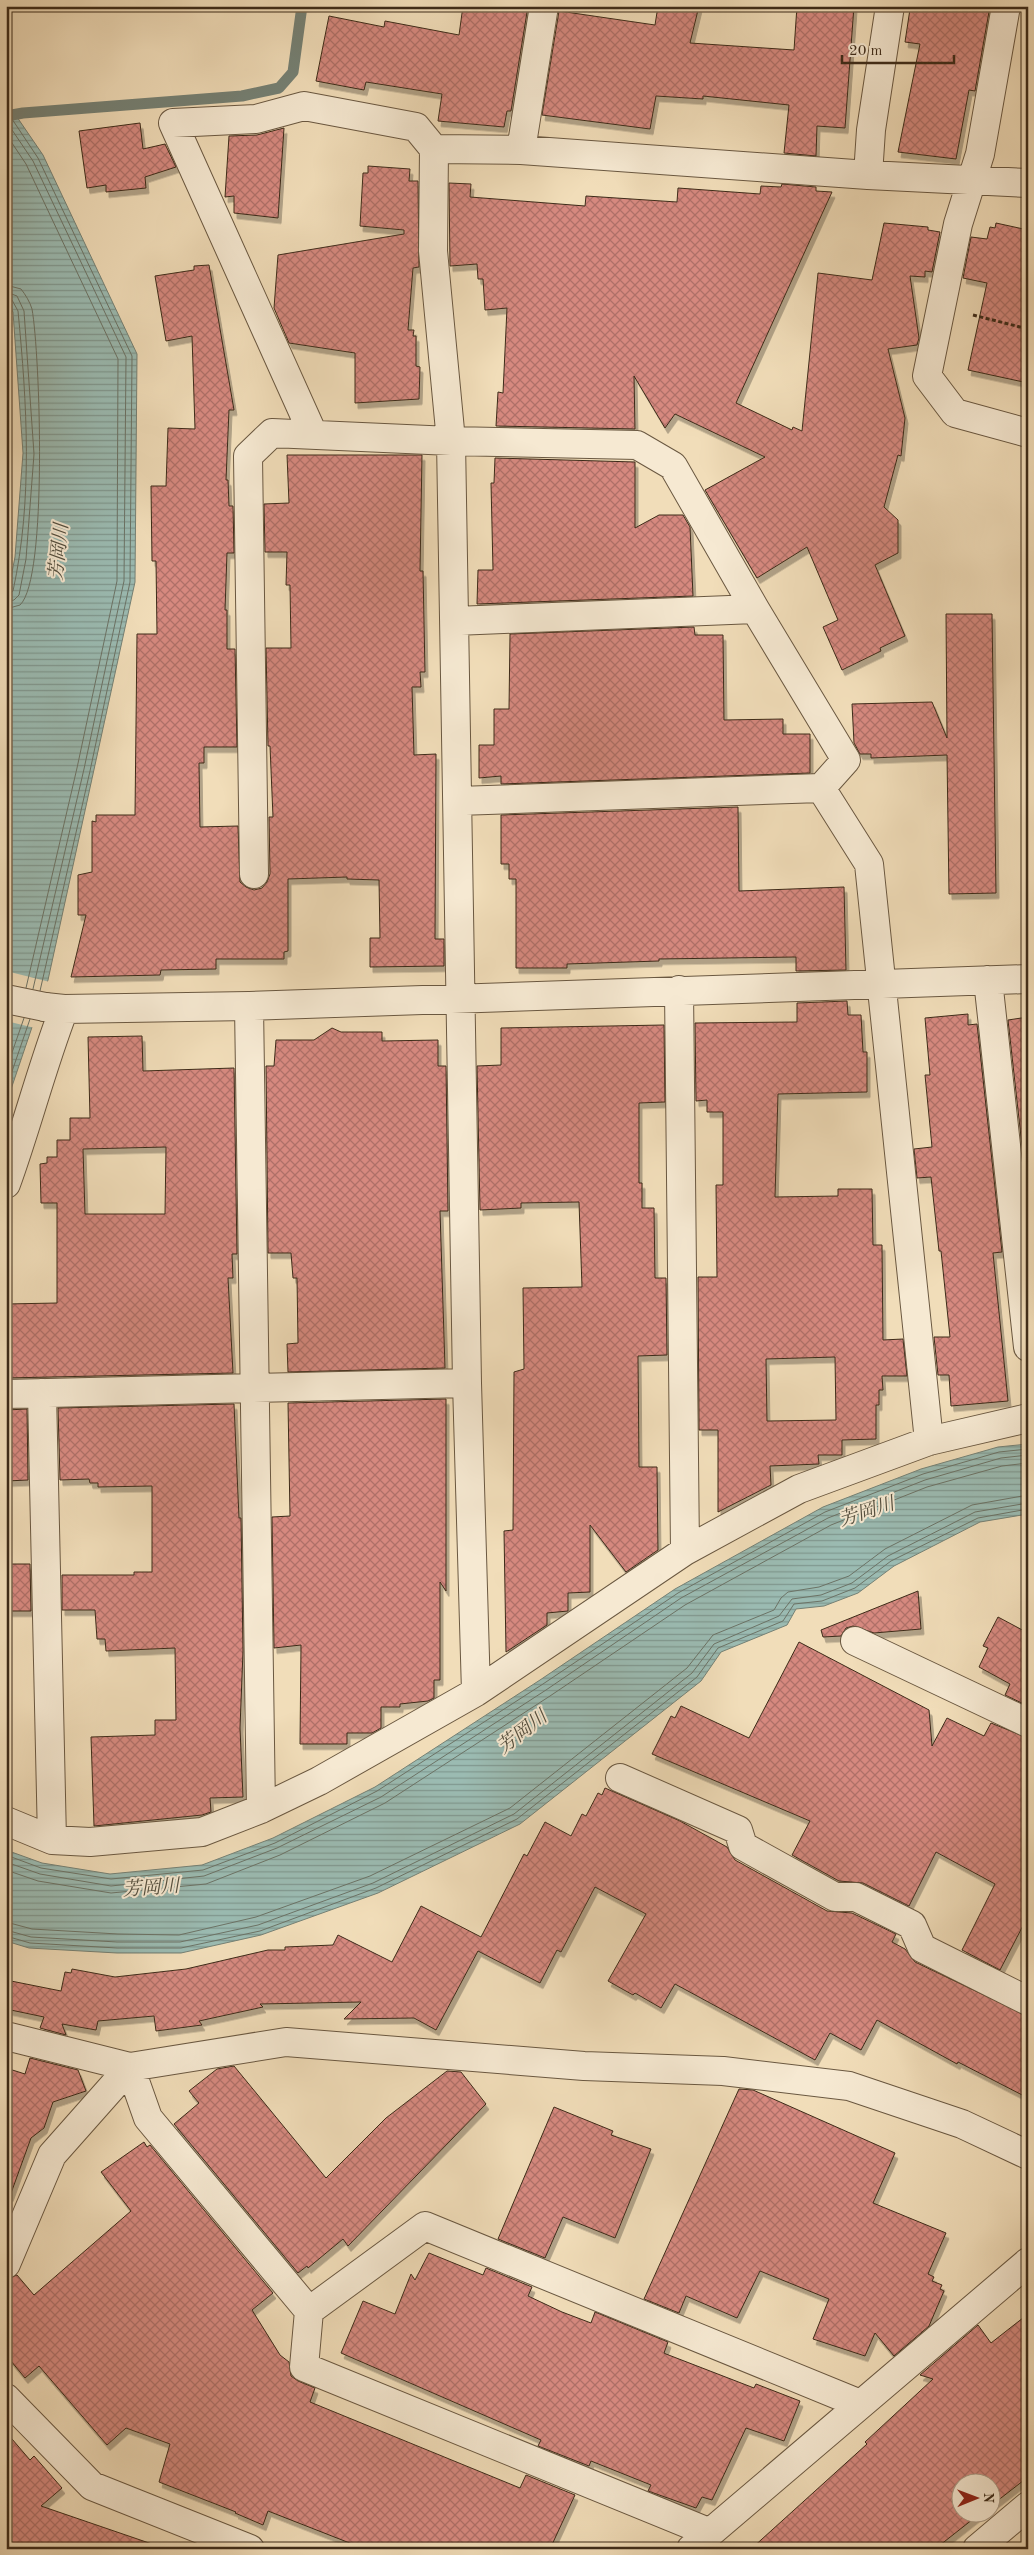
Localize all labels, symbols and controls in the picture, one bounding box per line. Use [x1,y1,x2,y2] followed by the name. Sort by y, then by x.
[842,32,954,64] scale bar
[849,44,883,59] text: 20 m
[46,520,73,581] water label: 芳岡川
[836,1493,899,1531] water label: 芳岡川
[493,1705,553,1758] water label: 芳岡川
[122,1875,182,1900] water label: 芳岡川
[952,2472,1002,2522] north arrow
[981,2492,995,2504] text: N

